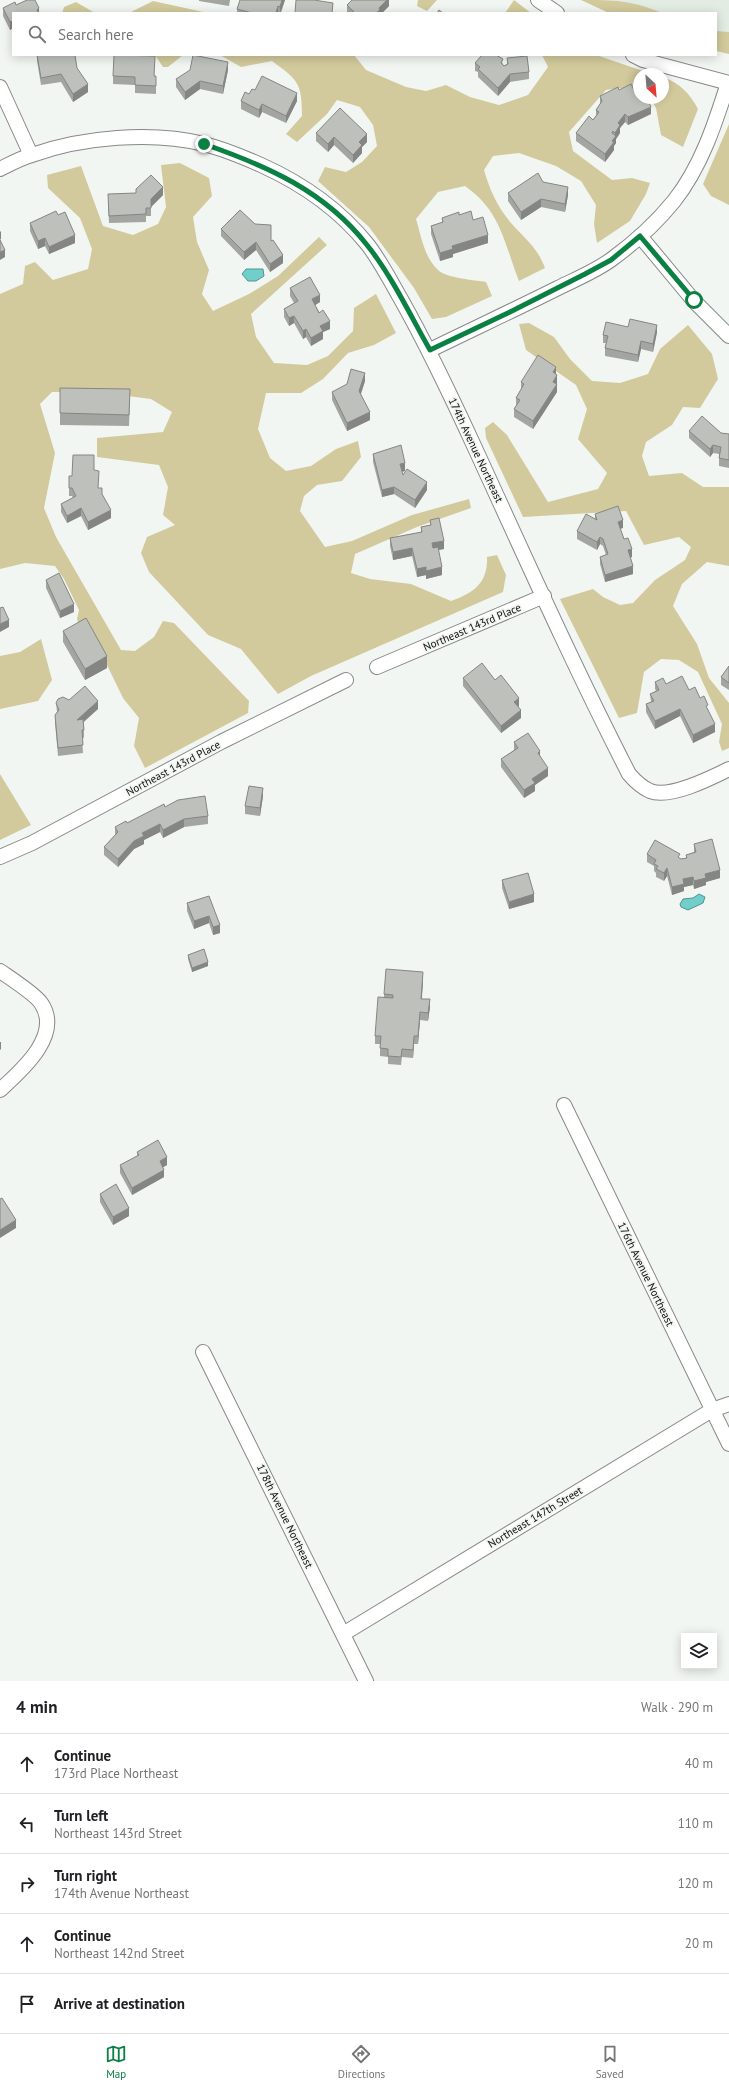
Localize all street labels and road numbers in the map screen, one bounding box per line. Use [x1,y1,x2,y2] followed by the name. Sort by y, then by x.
[446,395,507,505] street label: 174th Avenue Northeast
[421,600,524,654] street label: Northeast 143rd Place
[123,737,223,799] street label: Northeast 143rd Place
[615,1220,677,1329] street label: 176th Avenue Northeast
[254,1462,316,1571] street label: 178th Avenue Northeast
[485,1483,585,1551] street label: Northeast 147th Street

